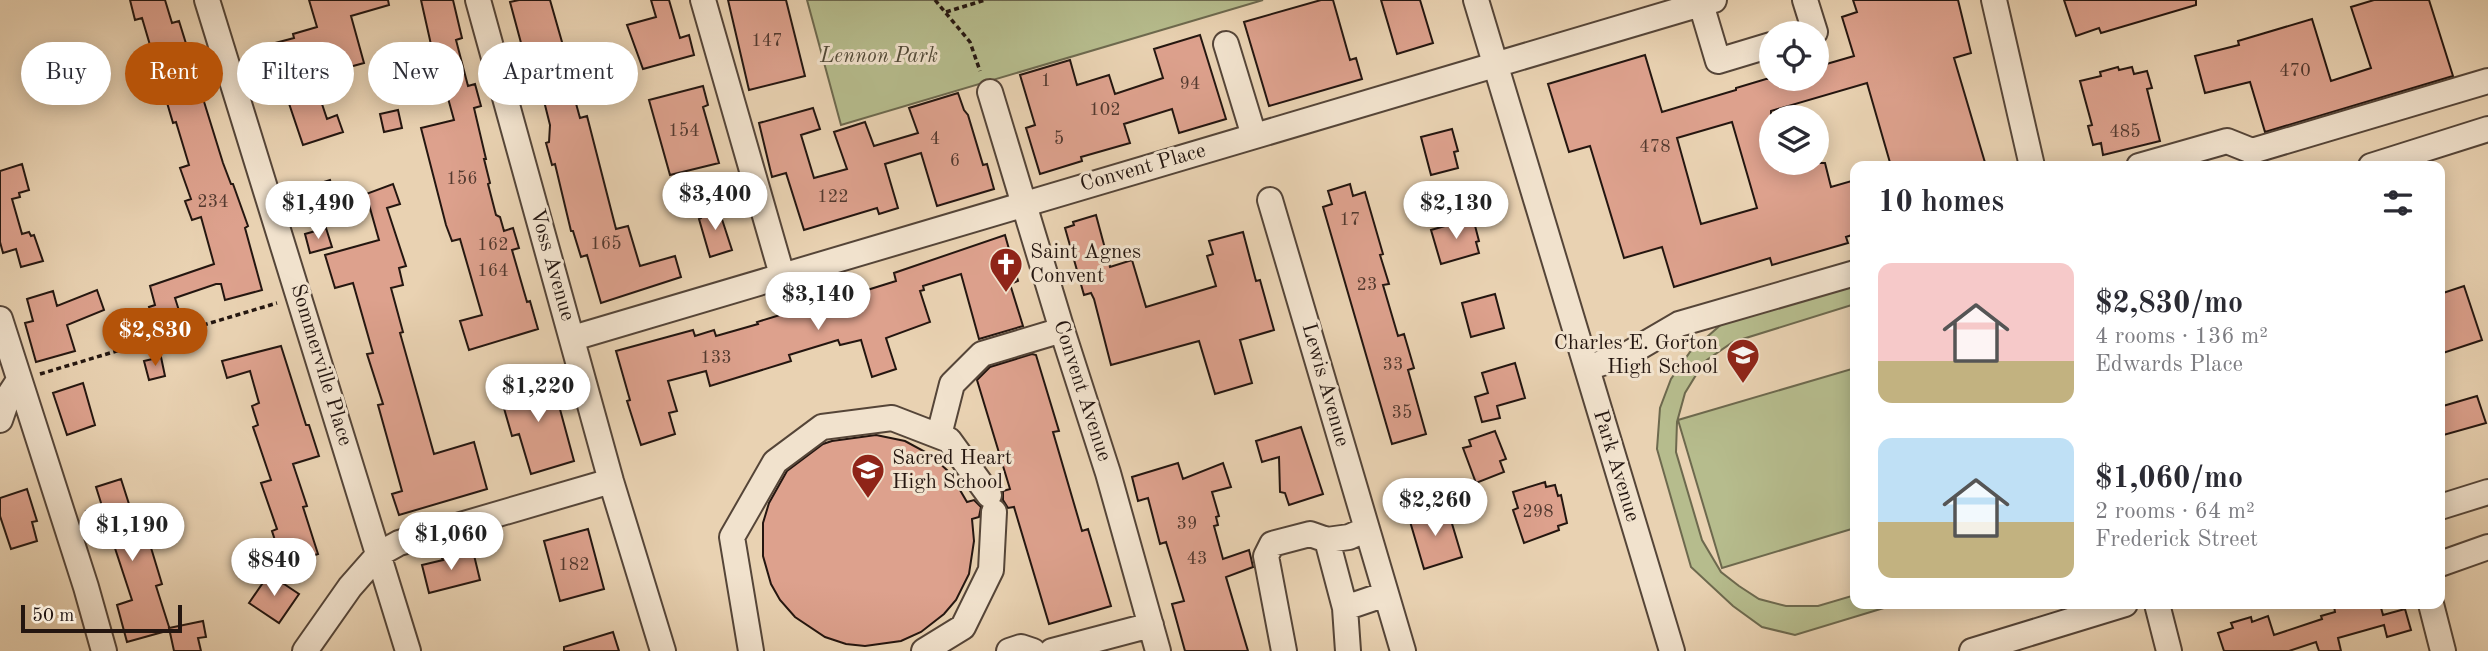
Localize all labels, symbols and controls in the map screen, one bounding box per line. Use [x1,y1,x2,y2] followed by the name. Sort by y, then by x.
[1759,21,1829,175] map controls
[1759,21,1829,91] button: locate
[751,32,783,50] house number: 147
[21,42,111,105] chip: Buy
[125,42,223,105] chip: Rent
[237,42,354,105] chip: Filters
[368,42,464,105] chip: New
[478,42,638,105] chip: Apartment
[819,46,938,67] park label: Lennon Park
[2279,62,2311,80] house number: 470
[1041,72,1051,90] house number: 1
[1180,75,1200,93] house number: 94
[1089,101,1121,119] house number: 102
[1759,105,1829,175] button: layers
[668,122,700,140] house number: 154
[2109,123,2141,141] house number: 485
[930,130,940,148] house number: 4
[1054,130,1064,148] house number: 5
[1639,138,1671,156] house number: 478
[1078,140,1208,196] street label: Convent Place
[950,152,960,170] house number: 6
[446,170,478,188] house number: 156
[658,173,772,232] pin: $3,400
[261,182,375,241] pin: $1,490
[1399,182,1513,241] pin: $2,130
[678,183,752,206] text: $3,400
[2379,184,2417,222] icon: filters
[817,188,849,206] house number: 122
[1878,188,2004,218] text: 10 homes
[281,192,355,215] text: $1,490
[1419,192,1493,215] text: $2,130
[197,193,229,211] house number: 234
[526,207,578,323] street label: Voss Avenue
[1340,211,1360,229] house number: 17
[590,235,622,253] house number: 165
[477,236,509,254] house number: 162
[1030,242,1141,287] place label: Saint Agnes Convent
[987,245,1025,294] church icon: Saint Agnes Convent
[477,262,509,280] house number: 164
[761,272,875,332] pin: $3,140
[1357,276,1377,294] house number: 23
[286,282,356,448] street label: Sommerville Place
[781,283,855,306] text: $3,140
[2095,289,2243,319] text: $2,830/mo
[1934,291,2018,375] icon: home
[98,308,212,368] pin: $2,830
[1049,318,1115,464] street label: Convent Avenue
[118,319,192,342] text: $2,830
[1297,321,1353,449] street label: Lewis Avenue
[2095,325,2268,348] text: 4 rooms · 136 m²
[1554,333,1718,378] place label: Charles E. Gorton High School
[1724,336,1762,385] school or university icon: Charles E. Gorton High School
[700,349,732,367] house number: 133
[2095,353,2243,376] text: Edwards Place
[1383,356,1403,374] house number: 33
[481,364,595,424] pin: $1,220
[501,375,575,398] text: $1,220
[1392,404,1412,422] house number: 35
[1589,408,1643,524] street label: Park Avenue
[892,448,1012,493] place label: Sacred Heart High School
[849,451,887,500] school or university icon: Sacred Heart High School
[2095,464,2243,494] text: $1,060/mo
[1934,466,2018,550] icon: home
[1378,478,1492,538] pin: $2,260
[1398,489,1472,512] text: $2,260
[2095,500,2255,523] text: 2 rooms · 64 m²
[1522,503,1554,521] house number: 298
[75,504,189,563] pin: $1,190
[394,512,508,572] pin: $1,060
[95,514,169,537] text: $1,190
[1177,515,1197,533] house number: 39
[414,523,488,546] text: $1,060
[2095,528,2258,551] text: Frederick Street
[233,538,315,598] pin: $840
[247,549,301,572] text: $840
[1187,550,1207,568] house number: 43
[558,556,590,574] house number: 182
[21,602,182,634] scale bar
[32,607,74,626] text: 50 m

